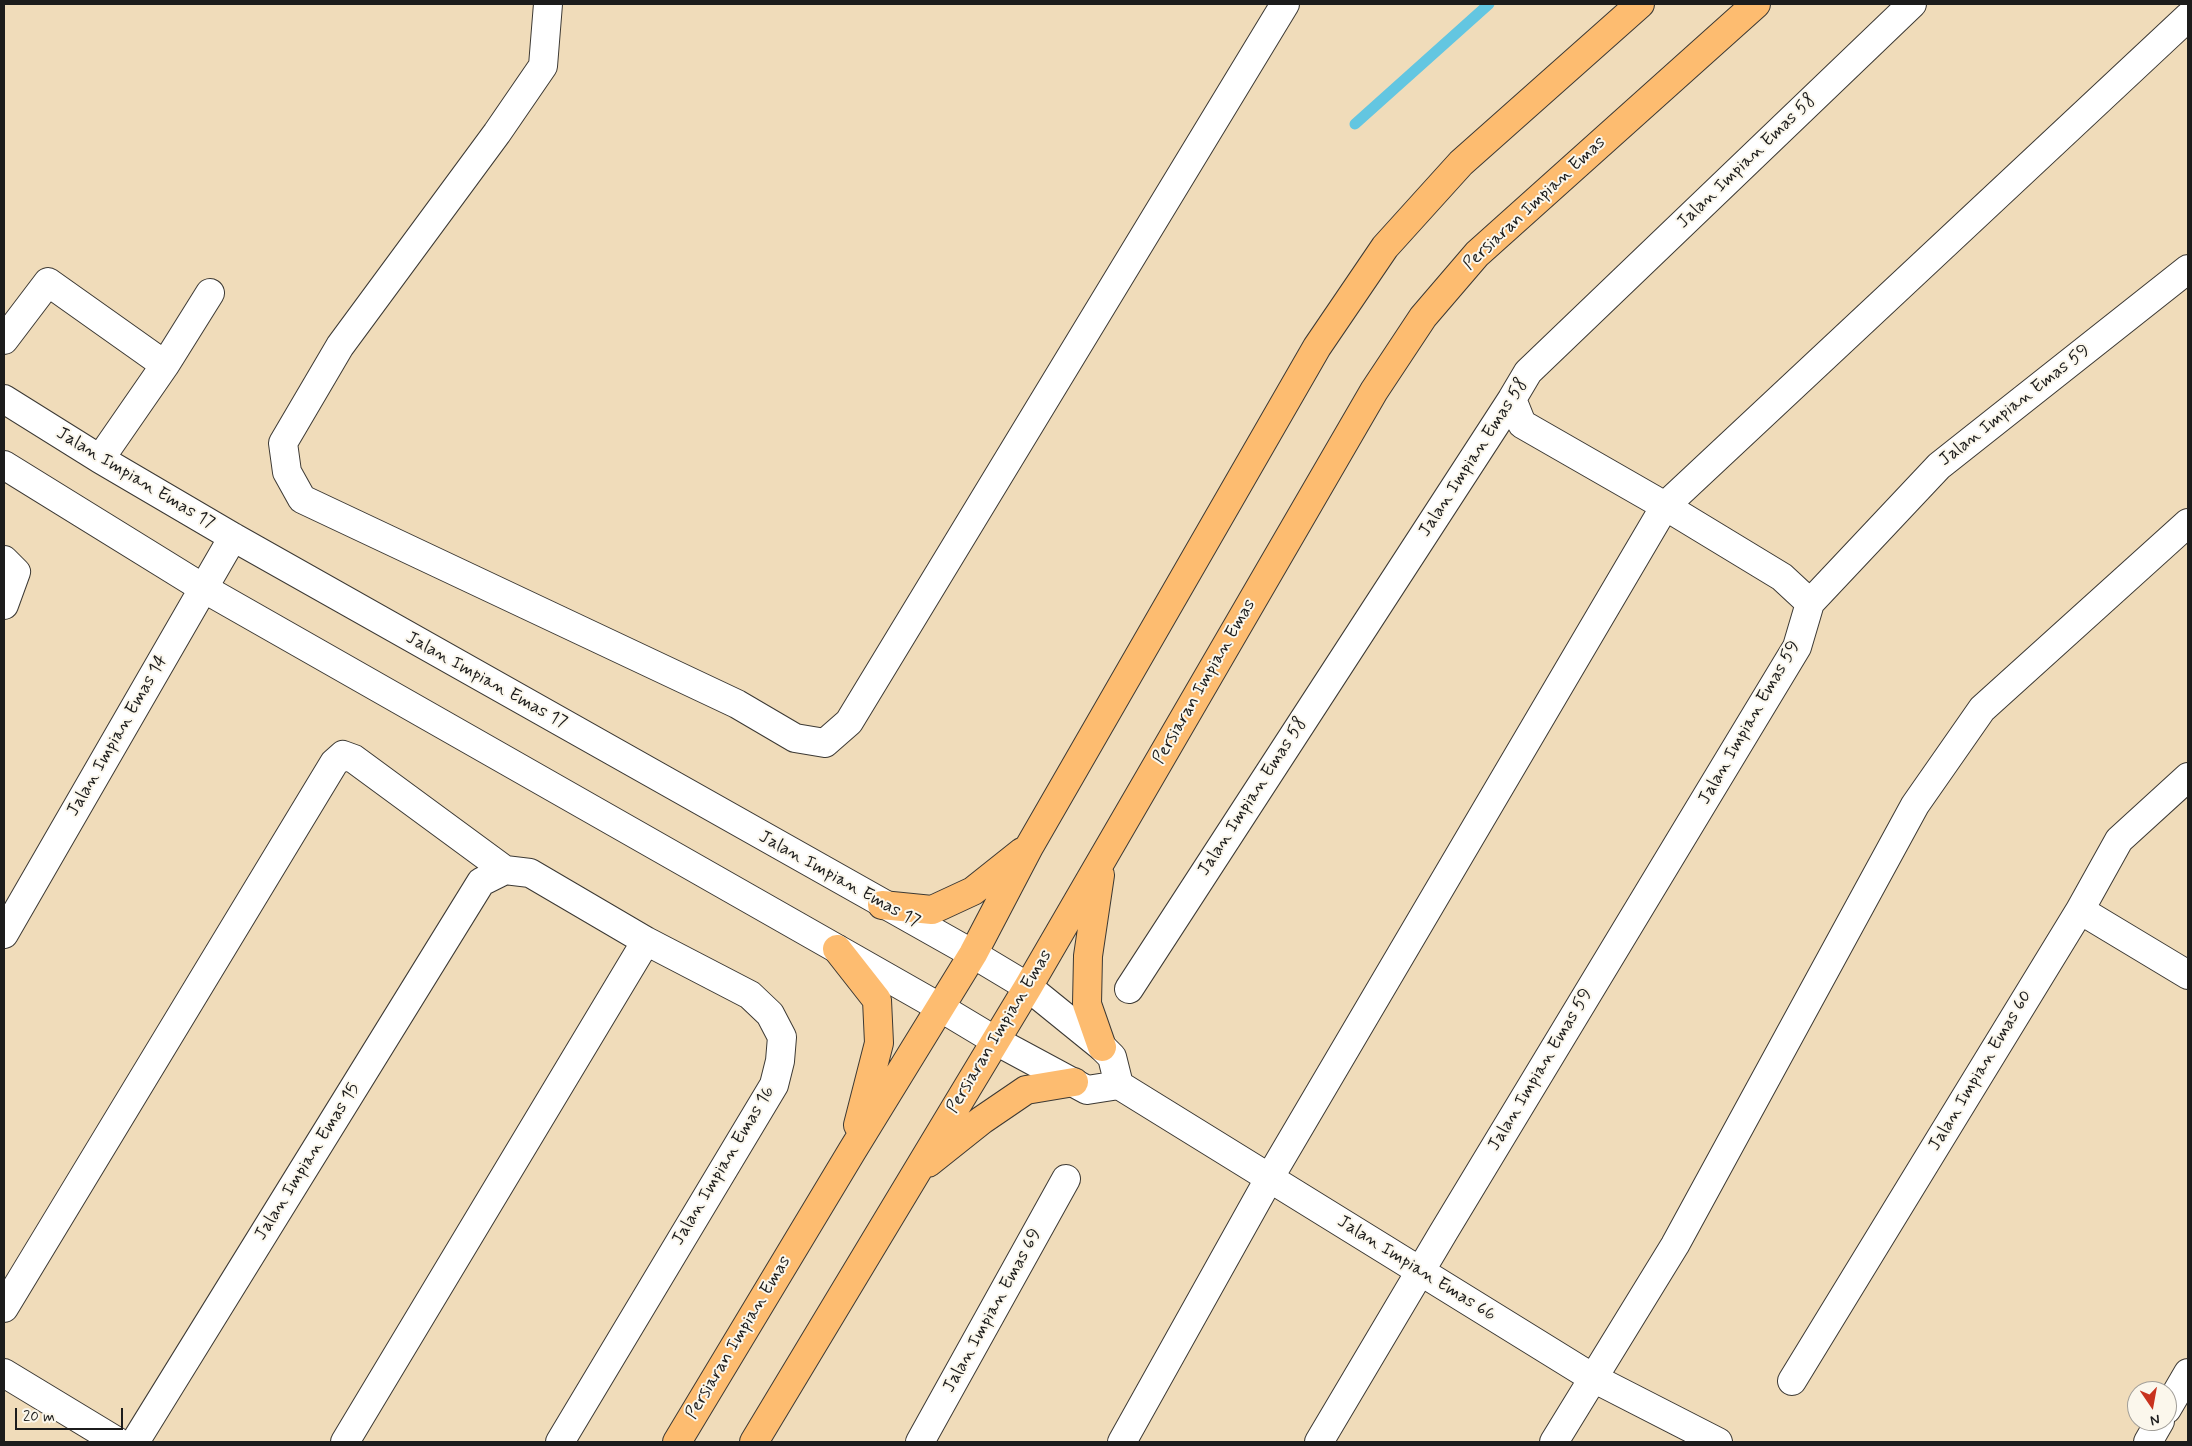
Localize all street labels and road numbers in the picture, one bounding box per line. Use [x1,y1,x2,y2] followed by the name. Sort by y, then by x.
[1673,90,1821,234] street label: Jalan Impian Emas 58
[1459,132,1611,276] street label: Persiaran Impian Emas
[1935,340,2095,472] street label: Jalan Impian Emas 59
[1415,375,1533,541] street label: Jalan Impian Emas 58
[52,423,218,535] street label: Jalan Impian Emas 17
[1149,596,1261,768] street label: Persiaran Impian Emas
[402,628,570,734] street label: Jalan Impian Emas 17
[1694,637,1806,809] street label: Jalan Impian Emas 59
[63,651,173,821] street label: Jalan Impian Emas 14
[1194,714,1312,880] street label: Jalan Impian Emas 58
[755,827,923,933] street label: Jalan Impian Emas 17
[943,946,1057,1118] street label: Persiaran Impian Emas
[1484,985,1598,1155] street label: Jalan Impian Emas 59
[1925,987,2037,1155] street label: Jalan Impian Emas 60
[251,1079,365,1245] street label: Jalan Impian Emas 15
[668,1082,780,1250] street label: Jalan Impian Emas 16
[1333,1211,1499,1327] street label: Jalan Impian Emas 66
[939,1225,1047,1397] street label: Jalan Impian Emas 69
[682,1252,796,1424] street label: Persiaran Impian Emas

